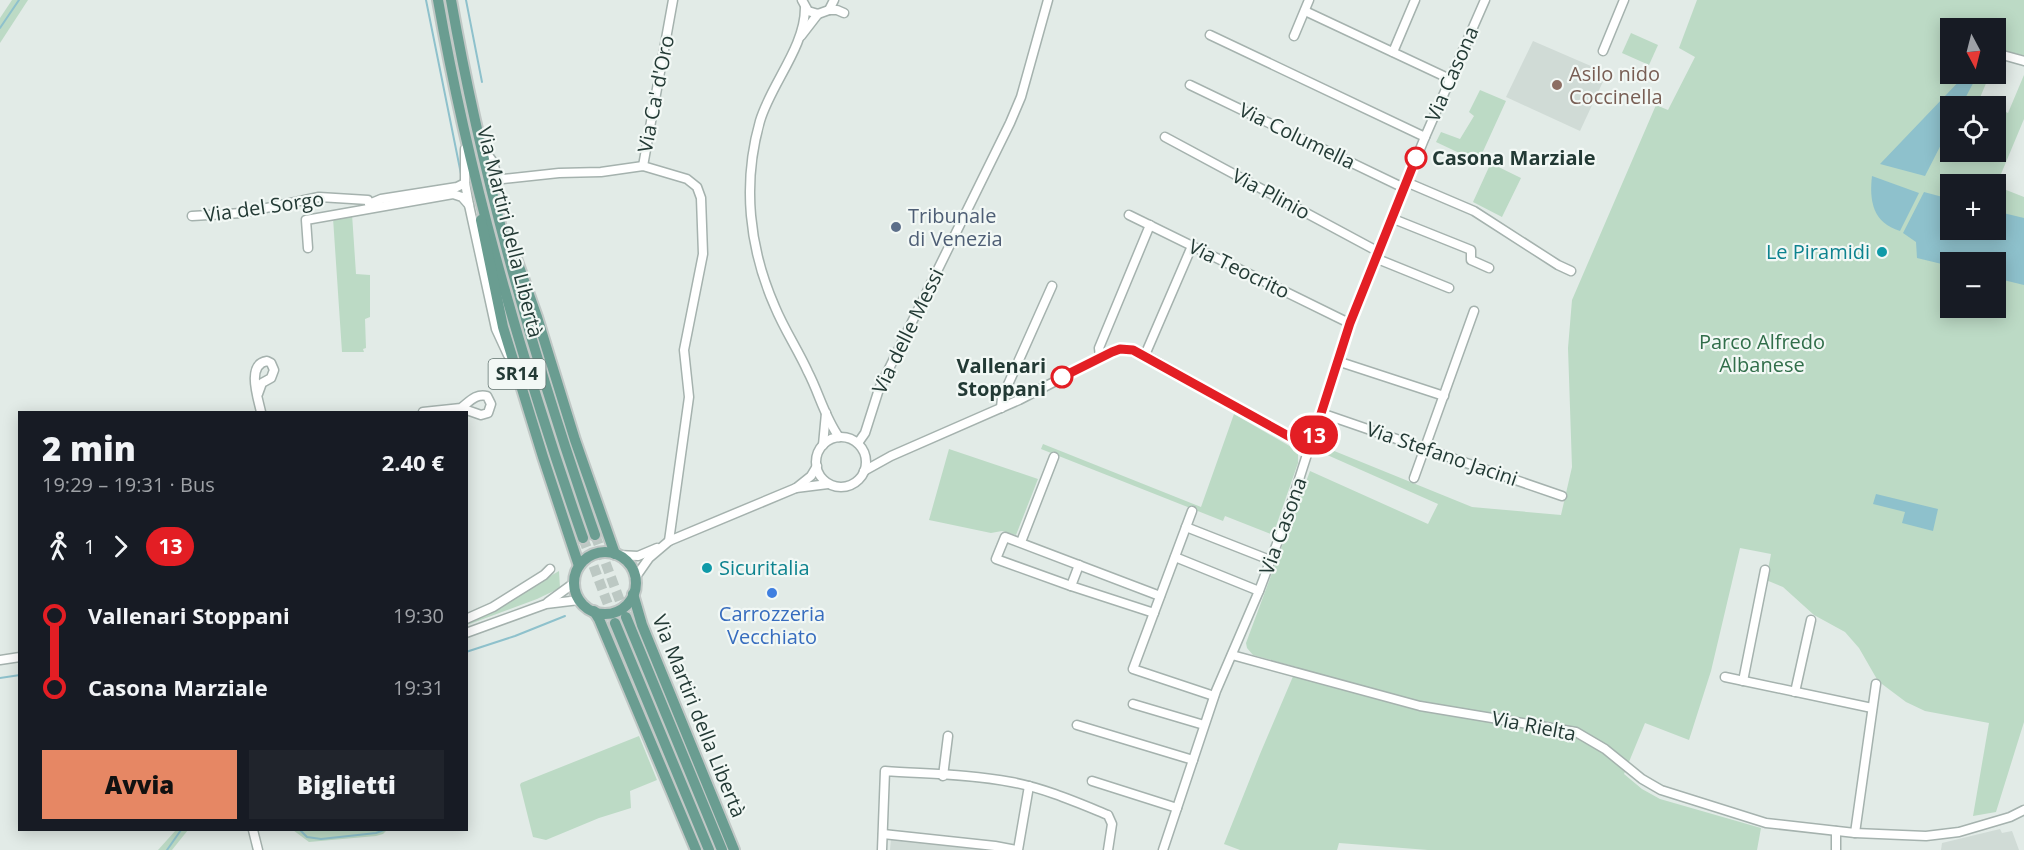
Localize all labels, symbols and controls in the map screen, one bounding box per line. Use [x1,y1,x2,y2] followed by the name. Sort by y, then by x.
[1940,18,2006,84] north arrow
[1940,18,2006,318] map controls
[1418,22,1485,126] street label: Via Casona
[631,33,680,155] street label: Via Ca' d'Oro
[1569,60,1663,110] place label: Asilo nido Coccinella
[1550,78,1564,92] marker: Asilo nido Coccinella
[1235,96,1360,175] street label: Via Columella
[1940,96,2006,162] button: locate
[471,124,550,340] street label: Via Martiri della Libertà
[1432,144,1595,171] place label: Casona Marziale
[1405,147,1427,169] marker: Casona Marziale
[1227,162,1315,225] street label: Via Plinio
[1940,174,2006,240] button: +
[202,185,326,228] street label: Via del Sorgo
[908,202,1003,252] place label: Tribunale di Venezia
[889,220,903,234] marker: Tribunale di Venezia
[1184,232,1294,305] street label: Via Teocrito
[1766,238,1870,265] place label: Le Piramidi
[1875,245,1889,259] marker: Le Piramidi
[1940,252,2006,318] button: −
[865,263,950,398] street label: Via delle Messi
[1699,328,1825,378] park label: Parco Alfredo Albanese
[956,352,1046,402] place label: Vallenari Stoppani
[488,359,546,389] road number: SR14
[1051,366,1073,388] marker: Vallenari Stoppani
[1363,415,1521,492] street label: Via Stefano Jacini
[1287,416,1341,454] line badge: 13
[1302,421,1326,449] text: 13
[42,426,136,471] text: 2 min
[382,447,444,477] text: 2.40 €
[42,471,215,498] text: 19:29 – 19:31 · Bus
[1252,473,1313,578] street label: Via Casona
[42,530,75,563] icon: walk
[104,530,137,563] icon: forward
[158,532,182,560] text: 13
[84,533,95,560] text: 1
[719,554,810,581] place label: Sicuritalia
[700,561,714,575] marker: Sicuritalia
[765,586,779,600] marker: Carrozzeria Vecchiato
[88,600,290,630] text: Vallenari Stoppani
[719,600,825,650] place label: Carrozzeria Vecchiato
[393,602,444,629] text: 19:30
[646,610,753,821] street label: Via Martiri della Libertà
[88,672,268,702] text: Casona Marziale
[393,674,444,701] text: 19:31
[1490,704,1578,747] street label: Via Rielta
[42,750,237,819] button: Avvia
[249,750,444,819] button: Biglietti

